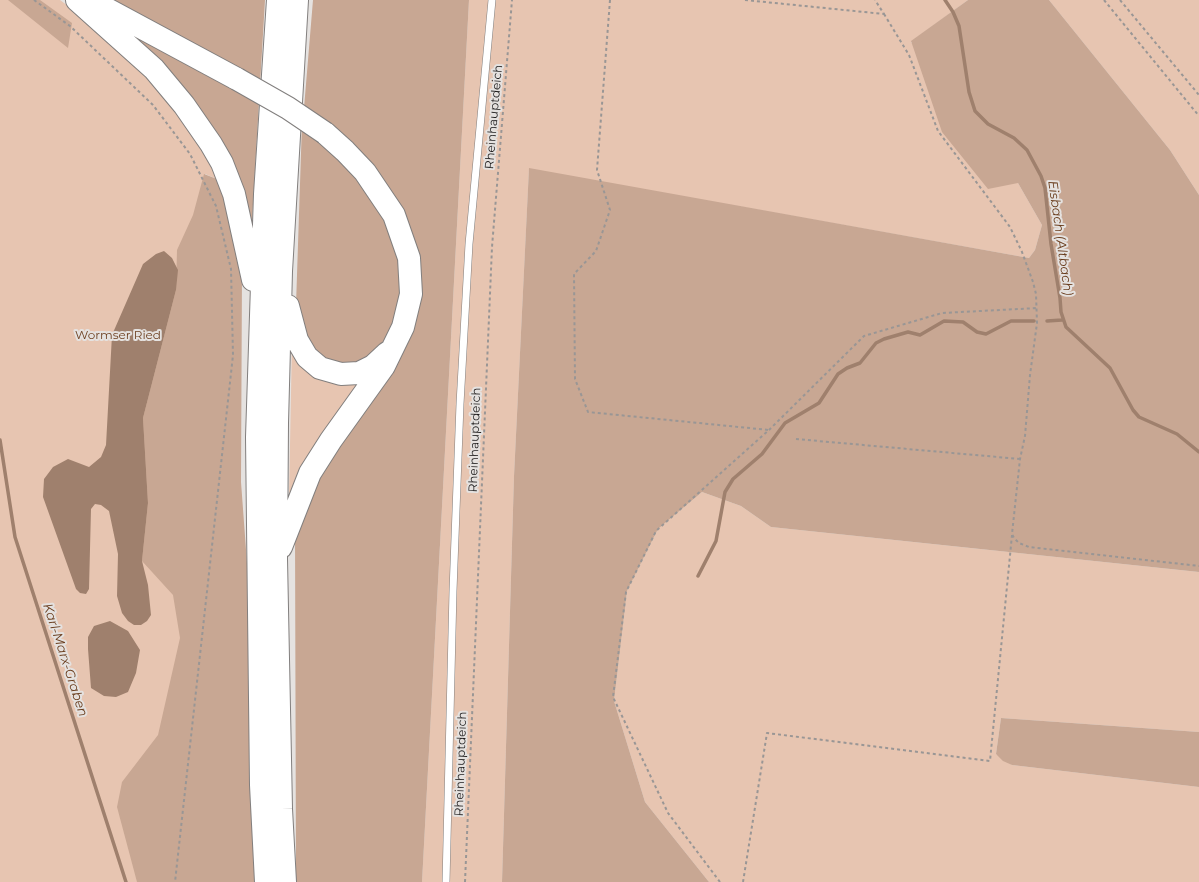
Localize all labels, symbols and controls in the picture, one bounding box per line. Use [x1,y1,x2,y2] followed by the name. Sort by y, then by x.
[482,64,506,170] street label: Rheinhauptdeich
[1044,180,1076,296] water label: Eisbach (Altbach)
[75,328,161,342] park label: Wormser Ried
[466,387,484,493] street label: Rheinhauptdeich
[39,601,91,719] water label: Karl-Marx-Graben
[452,711,470,817] street label: Rheinhauptdeich

